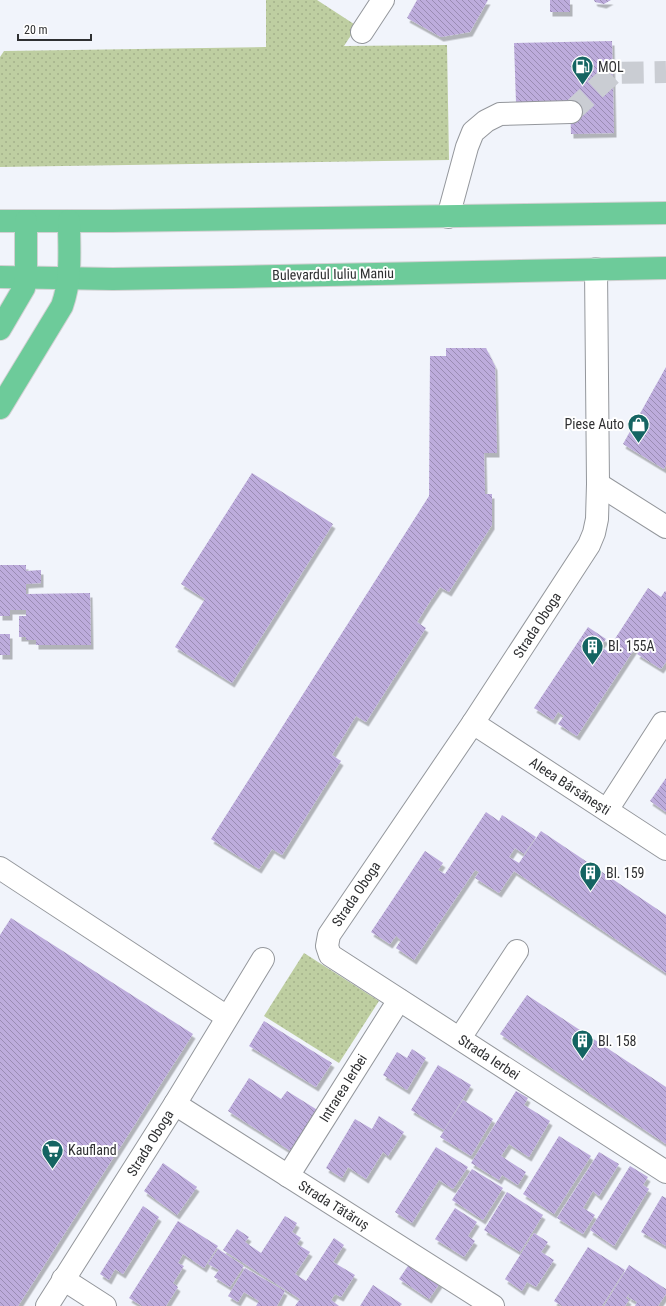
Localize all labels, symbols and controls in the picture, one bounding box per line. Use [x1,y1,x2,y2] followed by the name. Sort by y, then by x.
[18,16,91,42] scale bar
[24,23,48,37] text: 20 m
[570,54,596,87] fuel station icon: MOL
[598,59,624,75] place label: MOL
[272,265,394,283] street label: Bulevardul Iuliu Maniu
[626,411,652,444] shop icon: Piese Auto
[565,416,624,432] place label: Piese Auto
[510,589,564,661] street label: Strada Oboga
[579,633,605,666] building icon: Bl. 155A
[608,638,655,654] place label: Bl. 155A
[526,754,613,819] street label: Aleea Bârsănești
[328,858,384,930] street label: Strada Oboga
[577,860,603,893] building icon: Bl. 159
[606,865,645,881] place label: Bl. 159
[570,1028,596,1061] building icon: Bl. 158
[455,1031,523,1083] street label: Strada Ierbei
[598,1033,637,1049] place label: Bl. 158
[316,1051,370,1125] street label: Intrarea Ierbei
[123,1107,177,1179] street label: Strada Oboga
[40,1137,66,1170] supermarket icon: Kaufland
[68,1142,117,1158] place label: Kaufland
[295,1177,372,1234] street label: Strada Tătăruș

